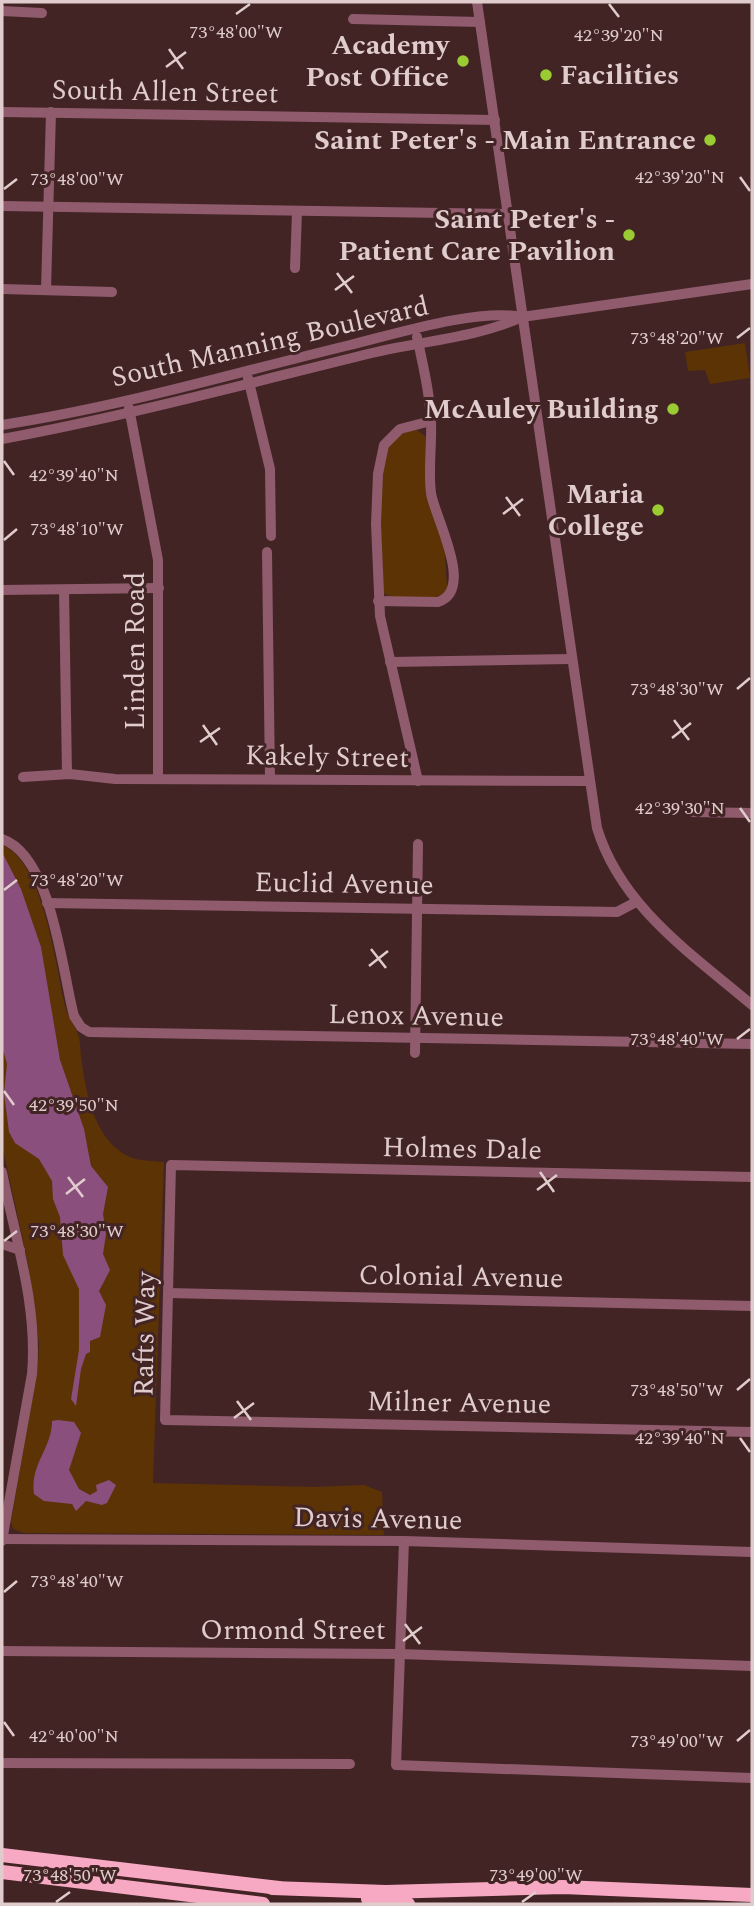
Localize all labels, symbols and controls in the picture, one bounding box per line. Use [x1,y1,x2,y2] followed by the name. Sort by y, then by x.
[189,19,283,46] text: 73°48'00"W
[574,22,664,49] text: 42°39'20"N
[305,24,451,99] place label: Academy Post Office
[455,53,471,69] marker: Academy Post Office
[560,54,679,97] place label: Facilities
[538,67,554,83] marker: Facilities
[51,69,279,115] street label: South Allen Street
[314,119,696,162] place label: Saint Peter's - Main Entrance
[702,132,718,148] marker: Saint Peter's - Main Entrance
[635,164,725,191] text: 42°39'20"N
[30,166,124,193] text: 73°48'00"W
[338,198,615,273] place label: Saint Peter's - Patient Care Pavilion
[621,227,637,243] marker: Saint Peter's - Patient Care Pavilion
[107,285,433,399] street label: South Manning Boulevard
[630,325,724,352] text: 73°48'20"W
[424,388,659,431] place label: McAuley Building
[665,401,681,417] marker: McAuley Building
[29,462,119,489] text: 42°39'40"N
[548,473,645,548] place label: Maria College
[650,502,666,518] marker: Maria College
[30,516,124,543] text: 73°48'10"W
[114,572,157,730] street label: Linden Road
[630,676,724,703] text: 73°48'30"W
[245,734,409,780] street label: Kakely Street
[635,795,725,822] text: 42°39'30"N
[254,861,434,907] street label: Euclid Avenue
[30,867,124,894] text: 73°48'20"W
[328,993,504,1039] street label: Lenox Avenue
[630,1026,724,1053] text: 73°48'40"W
[29,1092,119,1119] text: 42°39'50"N
[382,1126,542,1172] street label: Holmes Dale
[30,1218,124,1245] text: 73°48'30"W
[358,1254,564,1300] street label: Colonial Avenue
[122,1270,168,1397] street label: Rafts Way
[630,1377,724,1404] text: 73°48'50"W
[367,1380,551,1426] street label: Milner Avenue
[635,1425,725,1452] text: 42°39'40"N
[293,1496,463,1542] street label: Davis Avenue
[30,1568,124,1595] text: 73°48'40"W
[200,1609,386,1652] street label: Ormond Street
[29,1723,119,1750] text: 42°40'00"N
[630,1728,724,1755] text: 73°49'00"W
[23,1862,117,1889] text: 73°48'50"W
[489,1862,583,1889] text: 73°49'00"W

